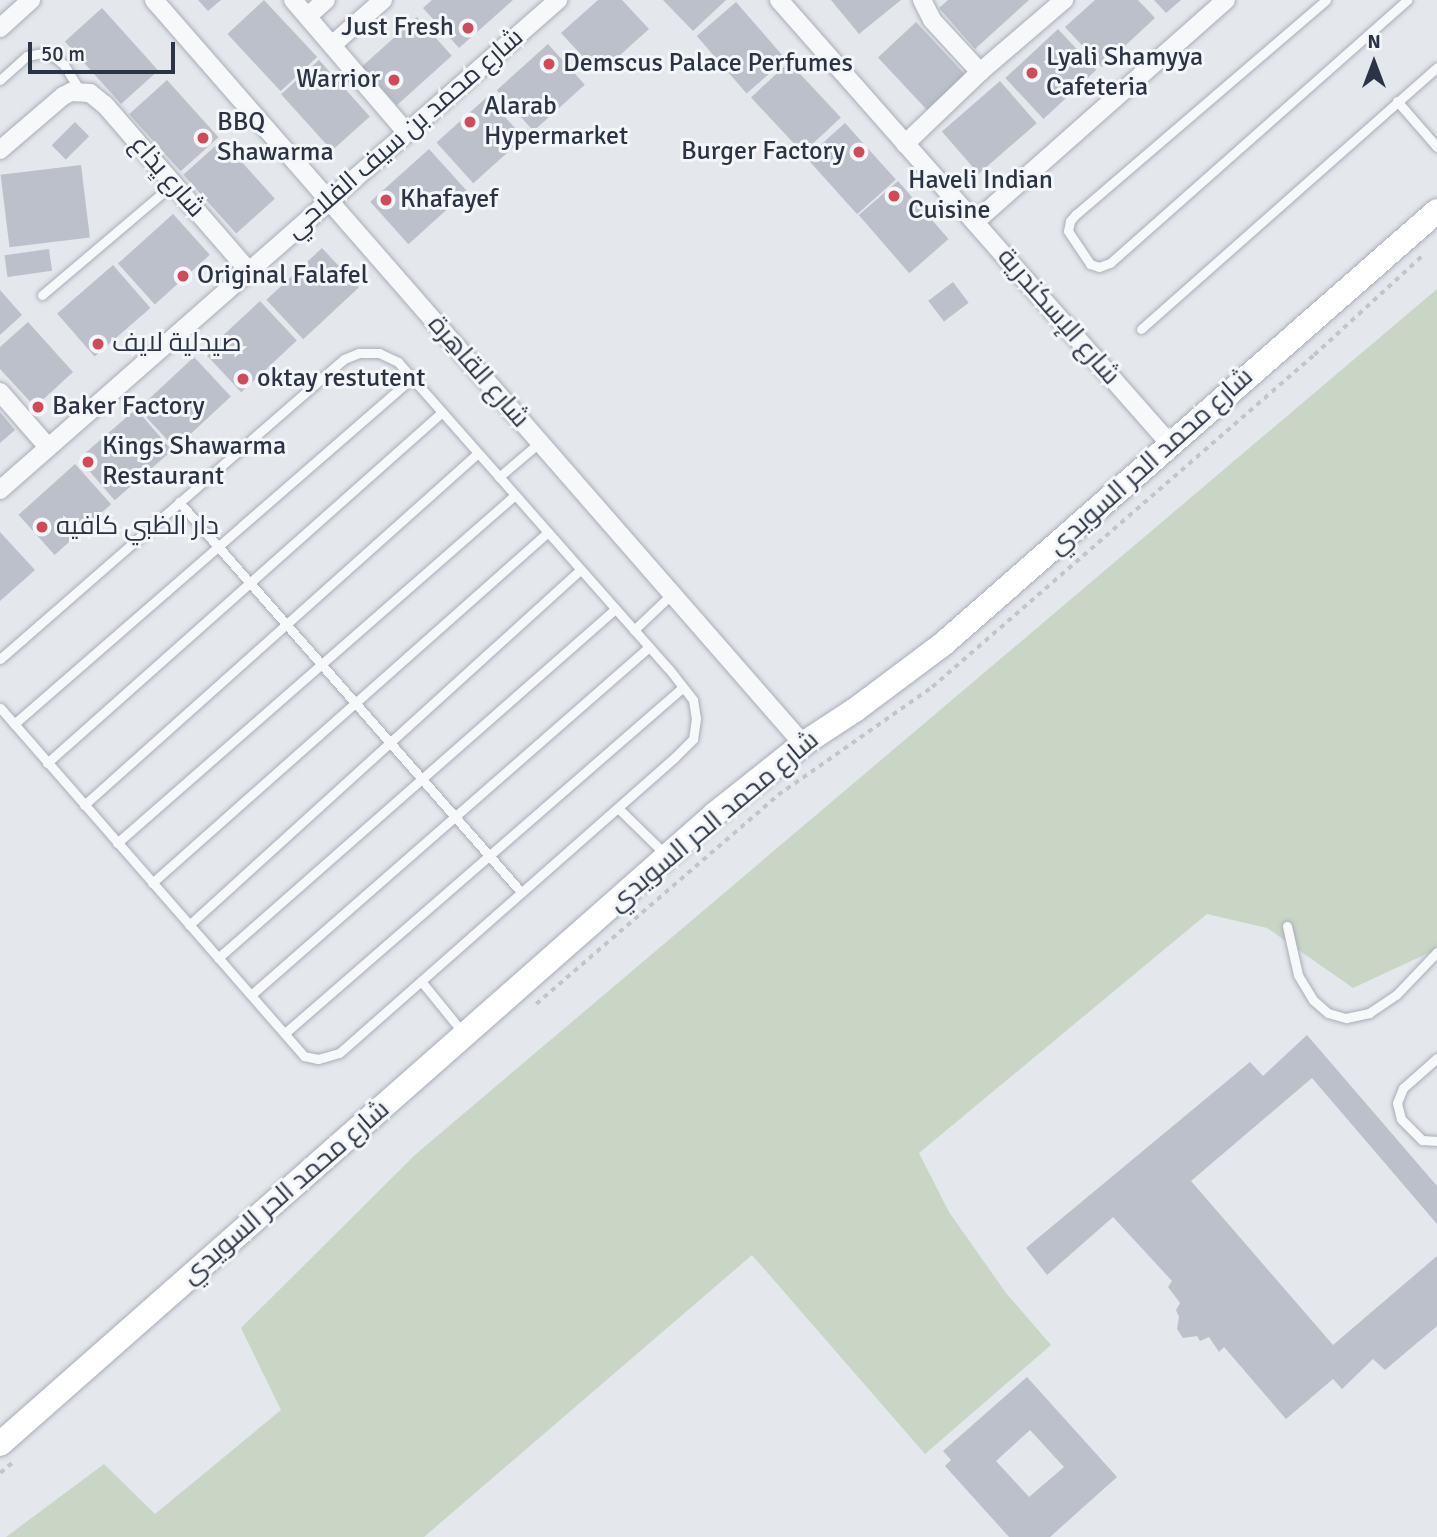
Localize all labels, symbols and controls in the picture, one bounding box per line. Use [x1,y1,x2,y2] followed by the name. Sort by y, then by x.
[341,12,454,44] place label: Just Fresh
[460,20,476,36] marker: Just Fresh
[280,22,530,246] street label: شارع محمد بن سيف الفلاحي
[32,28,178,72] scale bar
[1339,28,1409,98] north arrow
[1367,30,1381,54] text: N
[41,41,85,67] text: 50 m
[1046,42,1203,104] place label: Lyali Shamyya Cafeteria
[563,48,853,80] place label: Demscus Palace Perfumes
[541,56,557,72] marker: Demscus Palace Perfumes
[296,64,380,96] place label: Warrior
[1024,65,1040,81] marker: Lyali Shamyya Cafeteria
[386,72,402,88] marker: Warrior
[484,91,628,152] place label: Alarab Hypermarket
[217,107,334,168] place label: BBQ Shawarma
[462,114,478,130] marker: Alarab Hypermarket
[123,130,211,224] street label: شارع يِذاع
[195,130,211,146] marker: BBQ Shawarma
[681,136,845,168] place label: Burger Factory
[851,144,867,160] marker: Burger Factory
[908,165,1053,227] place label: Haveli Indian Cuisine
[400,184,498,216] place label: Khafayef
[886,188,902,204] marker: Haveli Indian Cuisine
[378,192,394,208] marker: Khafayef
[990,242,1126,392] street label: شارع الإسكندرية
[197,260,368,292] place label: Original Falafel
[175,268,191,284] marker: Original Falafel
[421,310,535,434] street label: شارع القاهِرة
[112,328,242,360] place label: صيدلية لايف
[90,336,106,352] marker: صيدلية لايف
[1042,362,1260,562] street label: شارع محمد الحر السويدي
[257,363,425,395] place label: oktay restutent
[235,371,251,387] marker: oktay restutent
[52,391,205,423] place label: Baker Factory
[30,399,46,415] marker: Baker Factory
[102,431,286,492] place label: Kings Shawarma Restaurant
[80,454,96,470] marker: Kings Shawarma Restaurant
[56,511,219,543] place label: دار الظبي كافيه
[34,519,50,535] marker: دار الظبي كافيه
[603,725,825,919] street label: شارع محمد الحر السويدي
[176,1094,396,1292] street label: شارع محمد الحر السويدي

